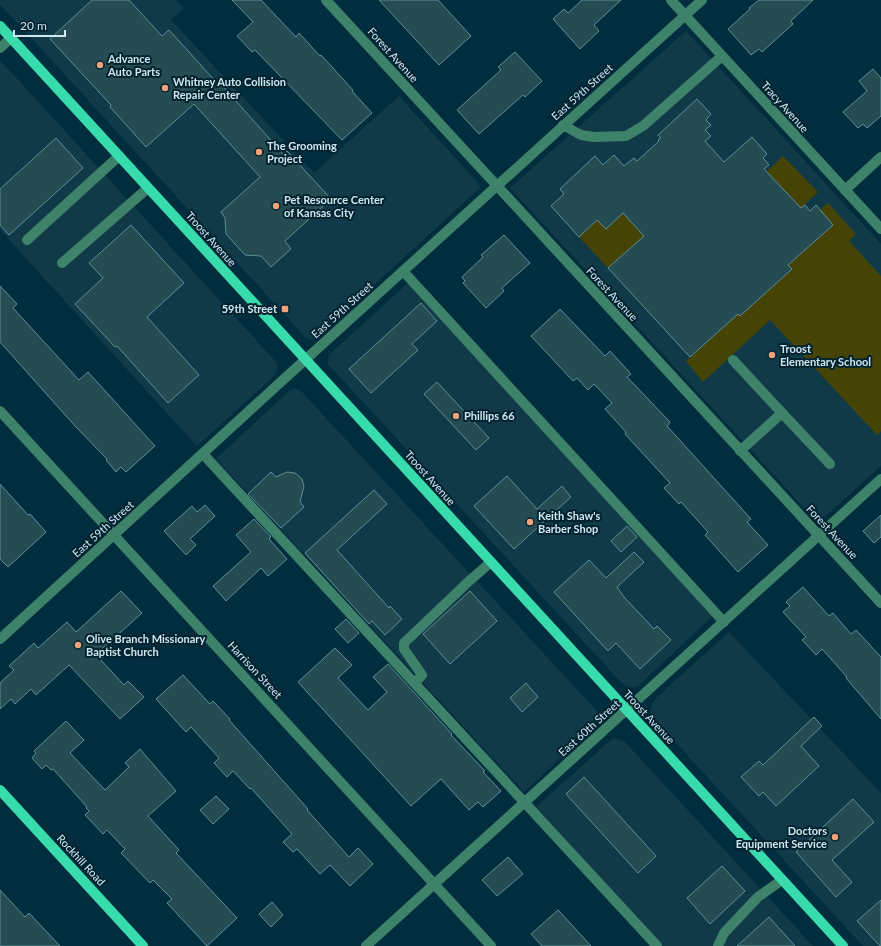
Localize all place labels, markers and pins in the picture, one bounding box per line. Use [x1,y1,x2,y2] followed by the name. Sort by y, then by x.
[107,52,160,78] place label: Advance Auto Parts
[95,60,105,70] marker: Advance Auto Parts
[173,75,286,101] place label: Whitney Auto Collision Repair Center
[160,83,170,93] marker: Whitney Auto Collision Repair Center
[267,139,337,165] place label: The Grooming Project
[254,147,264,157] marker: The Grooming Project
[284,193,385,219] place label: Pet Resource Center of Kansas City
[271,201,281,211] marker: Pet Resource Center of Kansas City
[222,302,278,315] place label: 59th Street
[280,304,290,314] marker: 59th Street
[780,342,871,368] place label: Troost Elementary School
[767,350,777,360] marker: Troost Elementary School
[464,409,515,422] place label: Phillips 66
[451,411,461,421] marker: Phillips 66
[538,509,600,535] place label: Keith Shaw's Barber Shop
[525,517,535,527] marker: Keith Shaw's Barber Shop
[86,632,205,658] place label: Olive Branch Missionary Baptist Church
[73,640,83,650] marker: Olive Branch Missionary Baptist Church
[736,824,827,850] place label: Doctors Equipment Service
[830,832,840,842] marker: Doctors Equipment Service

